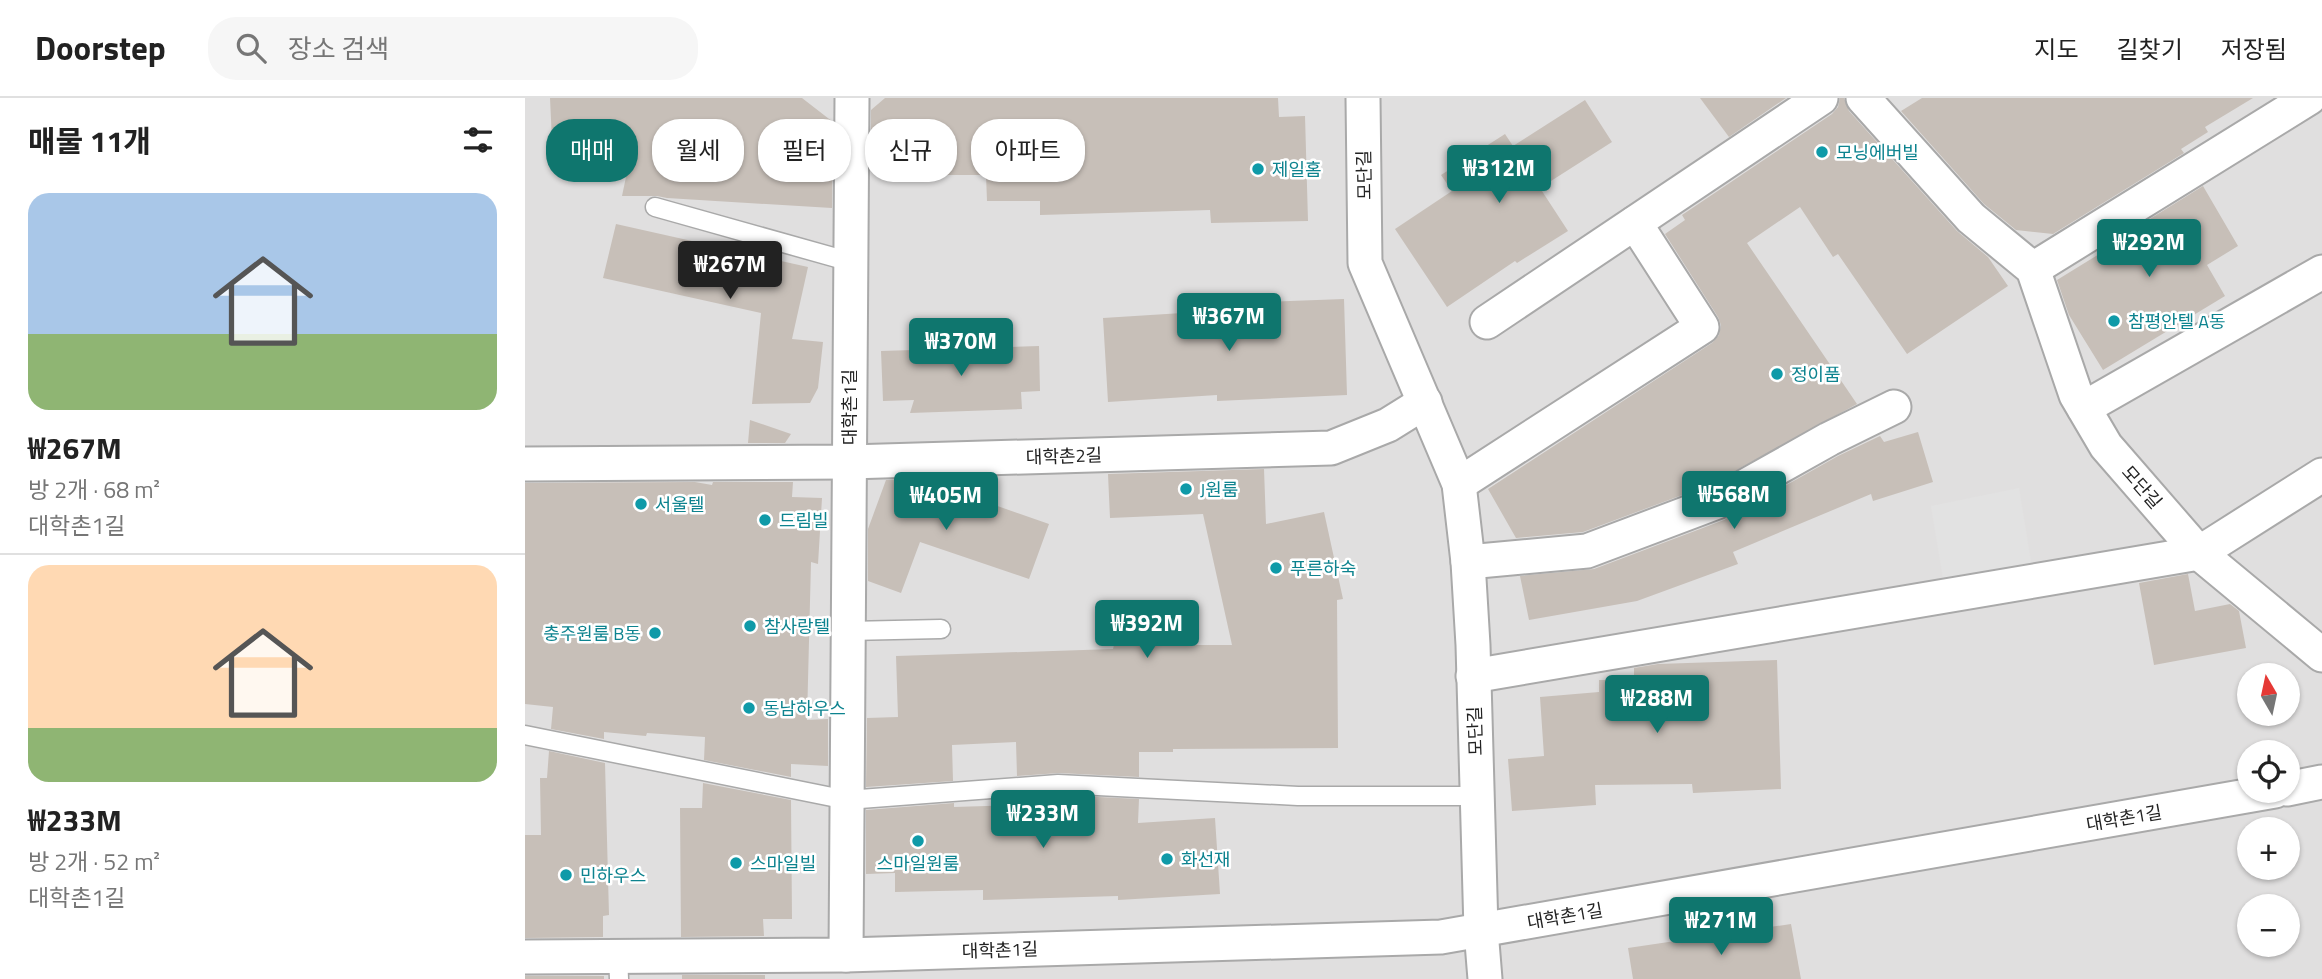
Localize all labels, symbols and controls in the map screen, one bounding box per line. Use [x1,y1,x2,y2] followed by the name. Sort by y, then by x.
[208,17,698,80] search box
[35,23,166,73] text: Doorstep
[232,29,270,67] icon: search
[288,29,389,68] text: 장소 검색
[2034,31,2079,67] text: 지도
[2117,31,2183,67] text: 길찾기
[2221,31,2287,67] text: 저장됨
[28,118,151,164] text: 매물 11개
[546,119,638,182] chip: 매매
[652,119,744,182] chip: 월세
[758,119,851,182] chip: 필터
[865,119,957,182] chip: 신규
[971,119,1085,182] chip: 아파트
[459,121,497,159] icon: filters
[1836,139,1919,166] place label: 모닝에버빌
[1814,144,1830,160] marker: 모닝에버빌
[1450,146,1548,205] pin: ₩312M
[1350,150,1378,200] street label: 모단길
[1463,150,1535,185] text: ₩312M
[1272,156,1322,183] place label: 제일홈
[1250,161,1266,177] marker: 제일홈
[2100,220,2198,279] pin: ₩292M
[2113,224,2185,259] text: ₩292M
[200,238,326,364] icon: home
[681,242,779,301] pin: ₩267M
[694,246,766,281] text: ₩267M
[1180,294,1278,353] pin: ₩367M
[1193,298,1265,333] text: ₩367M
[2128,308,2226,335] place label: 참평안텔 A동
[2106,313,2122,329] marker: 참평안텔 A동
[912,318,1010,378] pin: ₩370M
[925,323,997,358] text: ₩370M
[1791,361,1841,388] place label: 정이품
[1769,366,1785,382] marker: 정이품
[836,369,863,445] street label: 대학촌1길
[28,425,122,471] text: ₩267M
[1025,441,1103,471] street label: 대학촌2길
[2116,459,2168,515] street label: 모단길
[28,472,160,507] text: 방 2개 · 68 m²
[897,472,995,532] pin: ₩405M
[1685,472,1783,531] pin: ₩568M
[1200,476,1238,503] place label: J원룸
[1698,476,1770,511] text: ₩568M
[910,477,982,512] text: ₩405M
[1178,481,1194,497] marker: J원룸
[655,491,705,518] place label: 서울텔
[633,496,649,512] marker: 서울텔
[779,507,829,534] place label: 드림빌
[28,508,126,543] text: 대학촌1길
[757,512,773,528] marker: 드림빌
[1290,555,1356,582] place label: 푸른하숙
[1268,560,1284,576] marker: 푸른하숙
[1098,601,1196,660] pin: ₩392M
[1111,605,1183,640] text: ₩392M
[200,610,326,736] icon: home
[764,613,830,640] place label: 참사랑텔
[742,618,758,634] marker: 참사랑텔
[543,620,641,647] place label: 충주원룸 B동
[647,625,663,641] marker: 충주원룸 B동
[2237,663,2299,726] north arrow
[2237,663,2300,957] map controls
[1608,676,1706,735] pin: ₩288M
[1621,680,1693,715] text: ₩288M
[763,695,846,722] place label: 동남하우스
[741,700,757,716] marker: 동남하우스
[1461,706,1489,756] street label: 모단길
[2237,740,2300,803] button: locate
[994,790,1092,850] pin: ₩233M
[1007,795,1079,830] text: ₩233M
[28,797,122,843] text: ₩233M
[2084,798,2164,838] street label: 대학촌1길
[2237,817,2300,880] button: +
[910,833,926,849] marker: 스마일원룸
[28,844,160,879] text: 방 2개 · 52 m²
[1181,846,1231,873] place label: 화선재
[750,850,816,877] place label: 스마일빌
[877,850,959,877] place label: 스마일원룸
[1159,851,1175,867] marker: 화선재
[728,855,744,871] marker: 스마일빌
[580,862,646,889] place label: 민하우스
[558,867,574,883] marker: 민하우스
[28,880,126,915] text: 대학촌1길
[2237,894,2300,957] button: −
[1525,896,1605,936] street label: 대학촌1길
[1672,898,1770,957] pin: ₩271M
[1685,902,1757,937] text: ₩271M
[961,935,1039,965] street label: 대학촌1길

